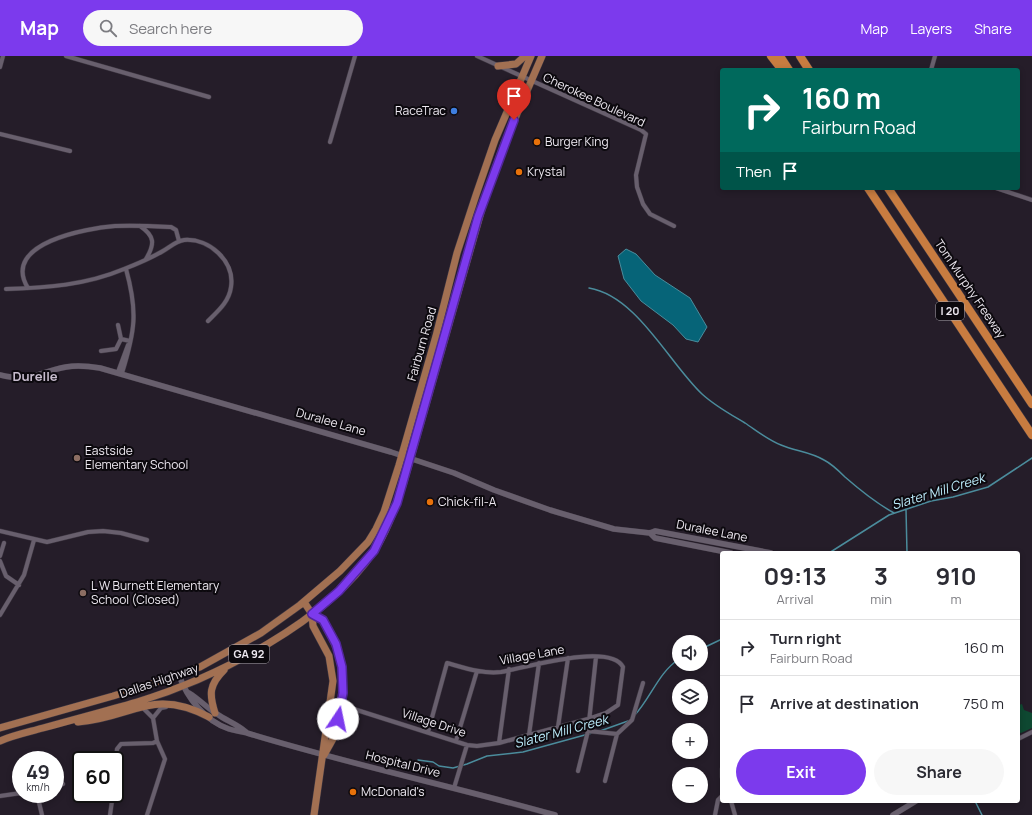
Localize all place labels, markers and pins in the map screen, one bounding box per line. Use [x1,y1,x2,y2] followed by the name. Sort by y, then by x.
[497,79,531,120] pin
[395,102,446,119] place label: RaceTrac
[449,106,459,116] marker: RaceTrac
[545,133,609,150] place label: Burger King
[532,137,542,147] marker: Burger King
[527,163,565,180] place label: Krystal
[514,167,524,177] marker: Krystal
[85,442,188,473] place label: Eastside Elementary School
[72,453,82,463] marker: Eastside Elementary School
[438,493,497,510] place label: Chick-fil-A
[425,497,435,507] marker: Chick-fil-A
[91,577,220,608] place label: L W Burnett Elementary School (Closed)
[78,588,88,598] marker: L W Burnett Elementary School (Closed)
[361,783,425,800] place label: McDonald's
[348,787,358,797] marker: McDonald's

